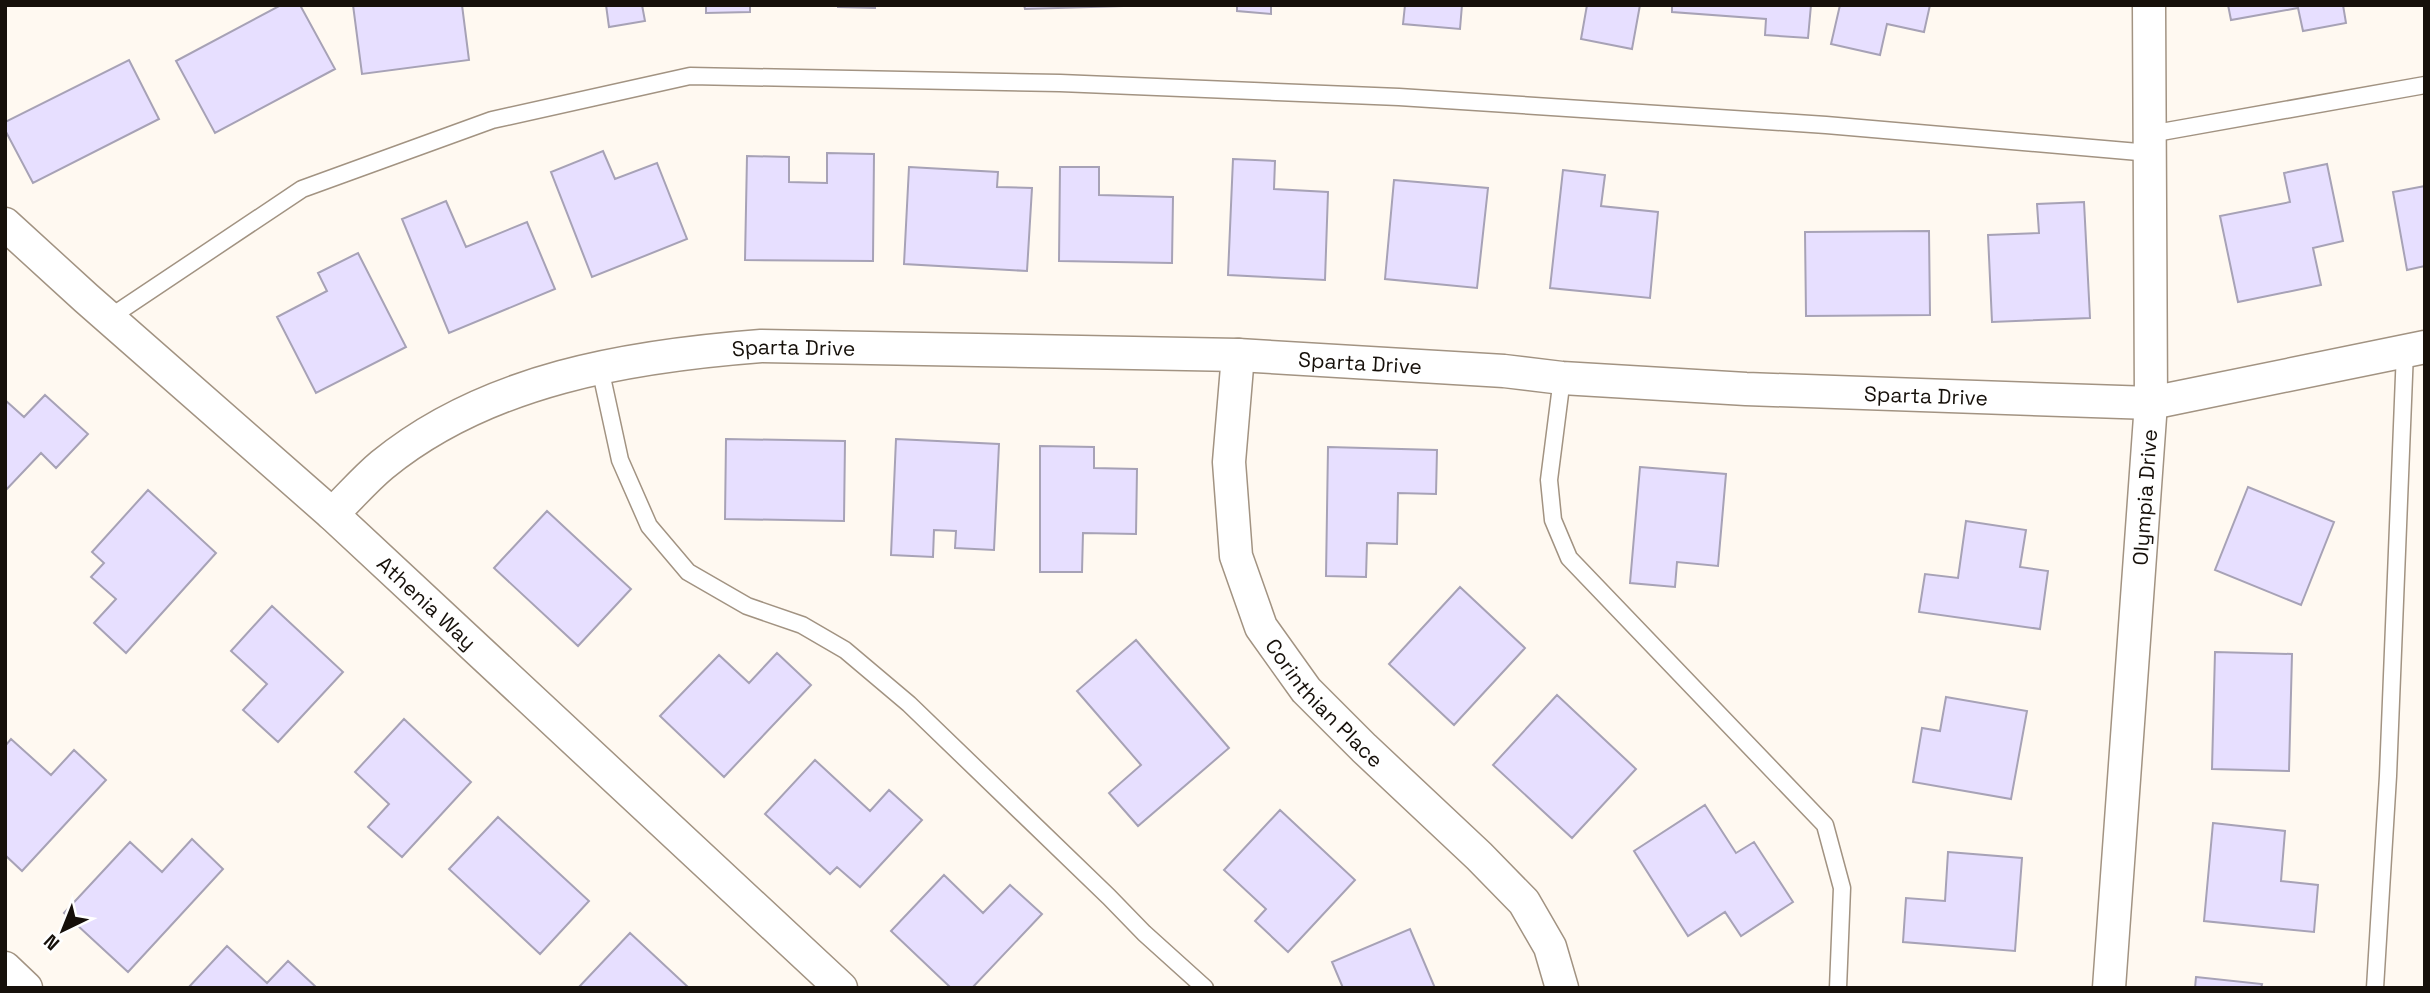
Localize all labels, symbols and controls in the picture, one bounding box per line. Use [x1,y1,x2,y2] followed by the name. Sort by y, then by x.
[731,332,856,362] street label: Sparta Drive
[1297,345,1423,380] street label: Sparta Drive
[1864,380,1988,411] street label: Sparta Drive
[2126,428,2163,566] street label: Olympia Drive
[372,550,482,655] street label: Athenia Way
[1260,633,1389,773] street label: Corinthian Place
[28,895,98,965] north arrow
[39,929,65,956] text: N

